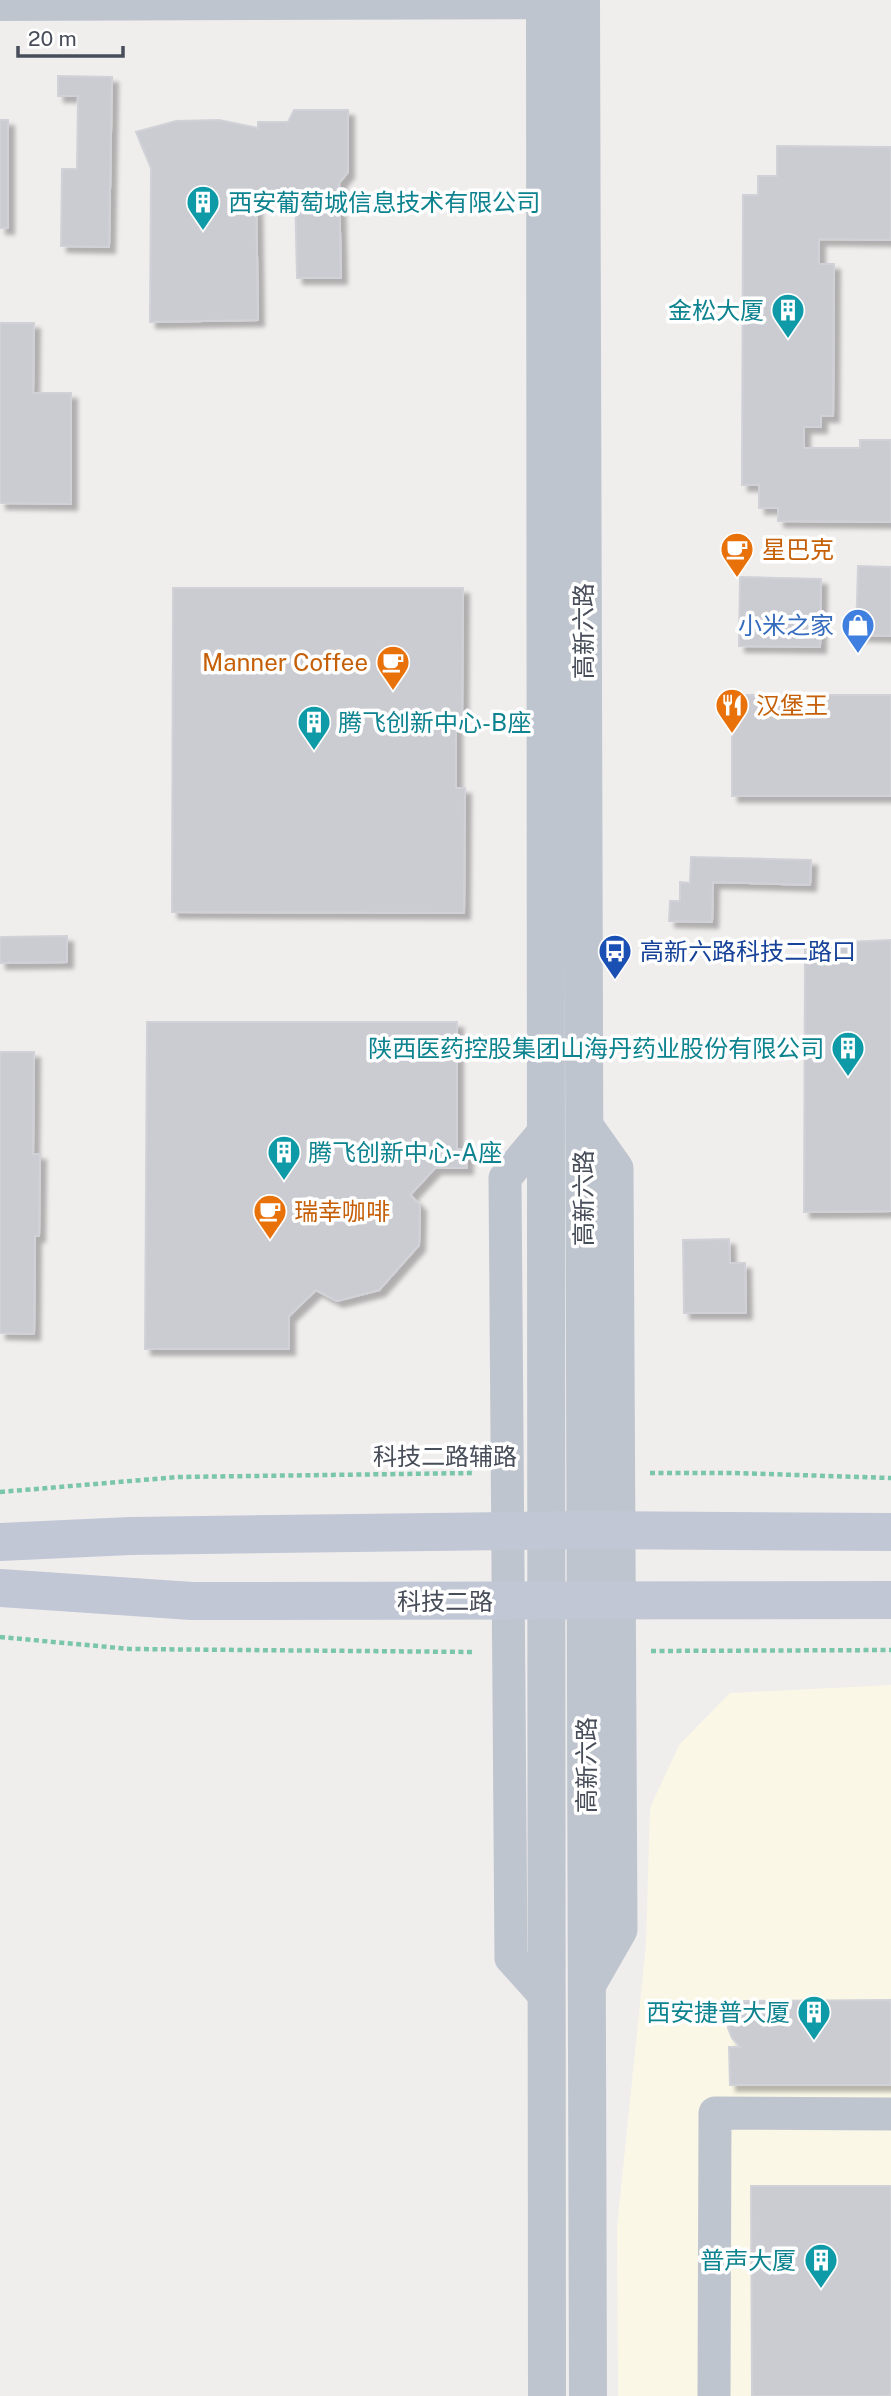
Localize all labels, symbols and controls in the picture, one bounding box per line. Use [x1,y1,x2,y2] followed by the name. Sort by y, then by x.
[18,14,122,58] scale bar
[28,26,77,51] text: 20 m
[184,183,222,232] building icon: 西安葡萄城信息技术有限公司
[228,188,540,216] place label: 西安葡萄城信息技术有限公司
[769,291,807,340] building icon: 金松大厦
[668,296,764,324] place label: 金松大厦
[718,530,756,579] cafe icon: 星巴克
[762,535,834,563] place label: 星巴克
[569,583,597,679] street label: 高新六路
[839,606,877,655] shop icon: 小米之家
[738,611,834,639] place label: 小米之家
[374,643,412,692] cafe icon: Manner Coffee
[202,648,368,676] place label: Manner Coffee
[713,686,751,735] restaurant icon: 汉堡王
[756,691,828,719] place label: 汉堡王
[295,703,333,752] building icon: 腾飞创新中心-B座
[338,708,531,736] place label: 腾飞创新中心-B座
[596,932,634,981] bus stop icon: 高新六路科技二路口
[640,937,856,965] place label: 高新六路科技二路口
[829,1029,867,1078] building icon: 陕西医药控股集团山海丹药业股份有限公司
[368,1034,824,1062] place label: 陕西医药控股集团山海丹药业股份有限公司
[265,1133,303,1182] building icon: 腾飞创新中心-A座
[308,1138,502,1166] place label: 腾飞创新中心-A座
[569,1150,597,1246] street label: 高新六路
[251,1192,289,1241] cafe icon: 瑞幸咖啡
[294,1197,390,1225] place label: 瑞幸咖啡
[373,1442,517,1470] street label: 科技二路辅路
[397,1587,493,1615] street label: 科技二路
[572,1717,600,1813] street label: 高新六路
[795,1993,833,2042] building icon: 西安捷普大厦
[646,1998,790,2026] place label: 西安捷普大厦
[802,2241,840,2290] building icon: 普声大厦
[700,2246,796,2274] place label: 普声大厦

